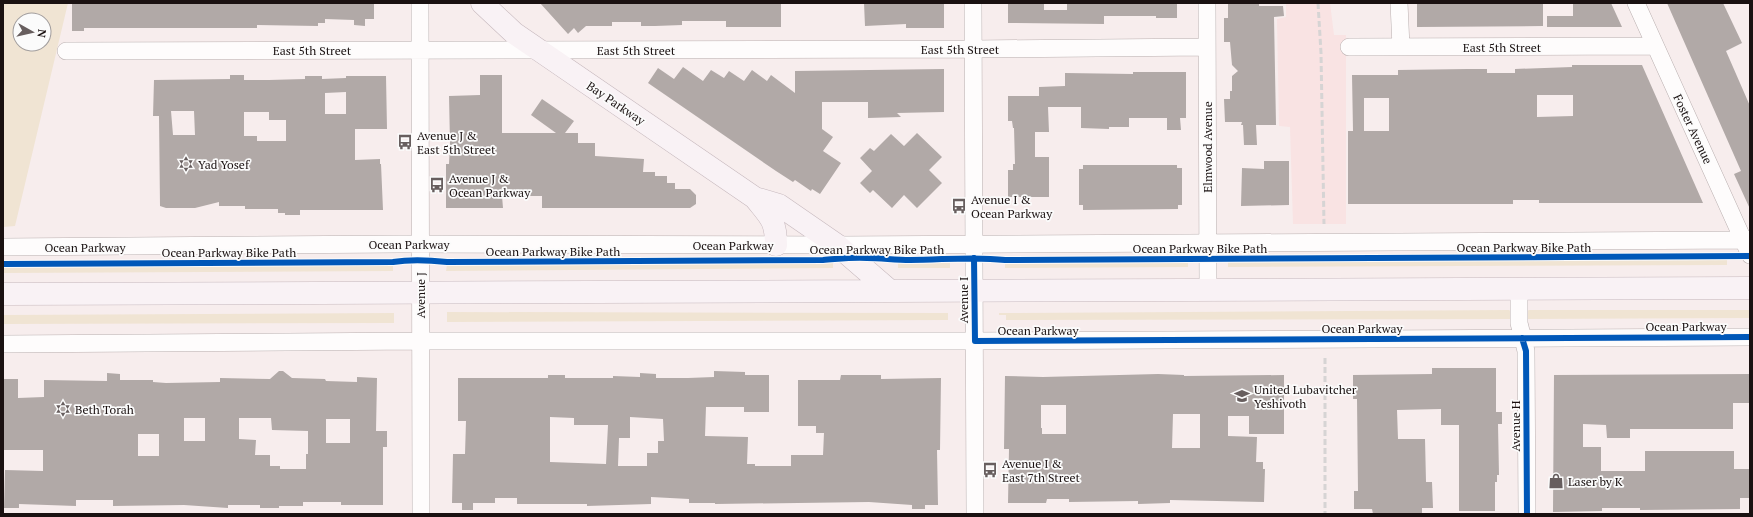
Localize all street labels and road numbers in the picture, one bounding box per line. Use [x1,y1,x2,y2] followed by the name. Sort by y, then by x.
[1463,40,1542,55] street label: East 5th Street
[921,42,1000,57] street label: East 5th Street
[273,43,352,58] street label: East 5th Street
[597,43,676,58] street label: East 5th Street
[584,78,649,129] street label: Bay Parkway
[1670,92,1716,166] street label: Foster Avenue
[1200,101,1215,193] street label: Elmwood Avenue
[368,237,451,252] street label: Ocean Parkway
[692,238,775,253] street label: Ocean Parkway
[44,240,127,255] street label: Ocean Parkway
[1457,240,1591,255] street label: Ocean Parkway Bike Path
[1133,241,1267,256] street label: Ocean Parkway Bike Path
[810,242,944,257] street label: Ocean Parkway Bike Path
[486,244,620,259] street label: Ocean Parkway Bike Path
[162,245,296,260] street label: Ocean Parkway Bike Path
[413,272,428,318] street label: Avenue J
[956,277,971,323] street label: Avenue I
[1645,319,1728,334] street label: Ocean Parkway
[1321,321,1404,336] street label: Ocean Parkway
[997,323,1080,338] street label: Ocean Parkway
[1508,400,1523,451] street label: Avenue H

